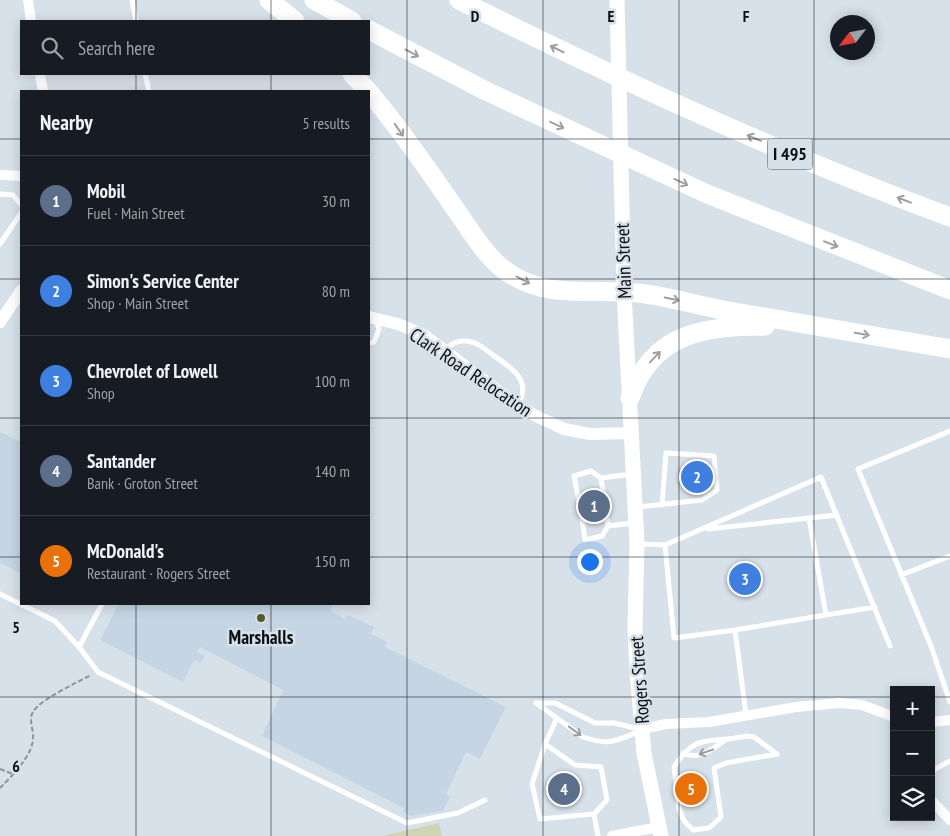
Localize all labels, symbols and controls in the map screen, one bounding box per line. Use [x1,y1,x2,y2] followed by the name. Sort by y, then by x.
[471,6,480,26] text: D
[608,6,615,26] text: E
[743,6,750,26] text: F
[830,15,875,60] north arrow
[20,20,370,75] search box
[38,34,66,62] icon: search
[78,36,155,60] text: Search here
[550,43,565,53] one-way arrow
[404,49,419,58] one-way arrow
[40,109,93,136] text: Nearby
[303,113,350,133] text: 5 results
[550,120,565,130] one-way arrow
[394,123,405,136] one-way arrow
[747,133,762,143] one-way arrow
[768,138,812,170] road number: I 495
[673,178,688,187] one-way arrow
[87,179,125,203] text: Mobil
[52,191,60,211] text: 1
[322,191,350,211] text: 30 m
[897,195,912,204] one-way arrow
[87,203,185,223] text: Fuel · Main Street
[610,222,636,299] street label: Main Street
[823,240,838,249] one-way arrow
[87,269,239,293] text: Simon's Service Center
[515,275,530,285] one-way arrow
[52,281,60,301] text: 2
[322,281,350,301] text: 80 m
[87,293,189,313] text: Shop · Main Street
[663,295,679,305] one-way arrow
[405,322,537,422] street label: Clark Road Relocation
[853,330,869,340] one-way arrow
[649,352,661,364] one-way arrow
[87,359,218,383] text: Chevrolet of Lowell
[52,371,60,391] text: 3
[315,371,350,391] text: 100 m
[87,383,115,403] text: Shop
[87,449,156,473] text: Santander
[681,458,713,496] pin: 2
[52,461,60,481] text: 4
[315,461,350,481] text: 140 m
[87,473,198,493] text: Bank · Groton Street
[578,487,610,525] pin: 1
[87,539,164,563] text: McDonald's
[577,549,603,575] your location
[52,551,60,571] text: 5
[315,551,350,571] text: 150 m
[729,560,761,598] pin: 3
[87,563,230,583] text: Restaurant · Rogers Street
[255,612,267,624] marker: Marshalls
[12,617,20,637] text: 5
[229,625,294,649] place label: Marshalls
[624,635,654,725] street label: Rogers Street
[890,686,935,821] map controls
[890,686,935,731] button: +
[568,726,582,736] one-way arrow
[890,731,935,776] button: −
[699,748,714,757] one-way arrow
[12,756,20,776] text: 6
[548,770,580,808] pin: 4
[675,770,707,808] pin: 5
[890,776,935,821] button: layers

